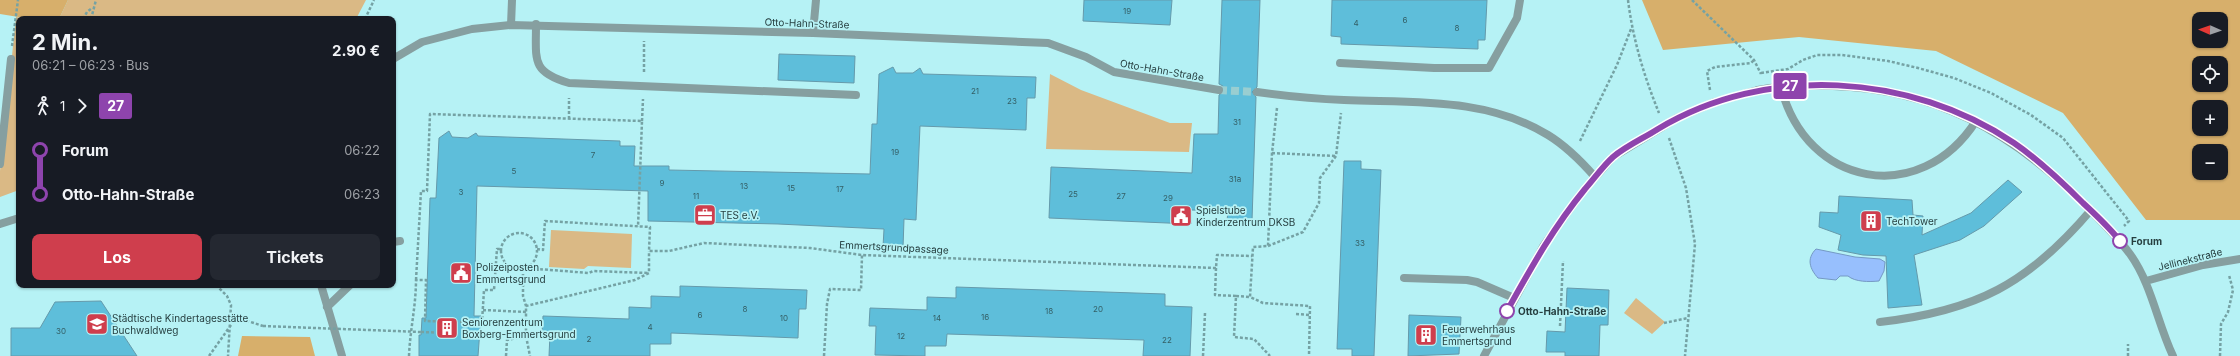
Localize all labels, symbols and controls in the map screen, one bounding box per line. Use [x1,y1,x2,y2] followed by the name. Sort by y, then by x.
[1123,6,1131,16] house number: 19
[2192,12,2228,48] north arrow
[2192,12,2228,180] map controls
[1403,15,1408,25] house number: 6
[764,16,850,30] street label: Otto-Hahn-Straße
[1353,18,1359,28] house number: 4
[1455,23,1460,33] house number: 8
[32,29,99,55] text: 2 Min.
[332,41,380,60] text: 2.90 €
[2192,56,2228,92] button: locate
[32,57,149,73] text: 06:21 – 06:23 · Bus
[1119,57,1205,83] street label: Otto-Hahn-Straße
[1772,73,1808,99] line badge: 27
[1782,77,1798,94] text: 27
[971,86,979,96] house number: 21
[32,95,54,117] icon: walk
[71,95,93,117] icon: forward
[1007,96,1017,106] house number: 23
[107,97,124,114] text: 27
[60,98,65,114] text: 1
[2192,100,2228,136] button: +
[1233,117,1241,127] house number: 31
[62,141,109,160] text: Forum
[344,142,380,158] text: 06:22
[2192,144,2228,180] button: −
[891,147,899,157] house number: 19
[591,150,596,160] house number: 7
[512,166,517,176] house number: 5
[1229,174,1241,184] house number: 31a
[660,178,665,188] house number: 9
[740,181,748,191] house number: 13
[787,183,795,193] house number: 15
[836,184,844,194] house number: 17
[62,185,194,204] text: Otto-Hahn-Straße
[344,186,380,202] text: 06:23
[459,187,464,197] house number: 3
[1068,189,1078,199] house number: 25
[693,191,699,201] house number: 11
[1116,191,1126,201] house number: 27
[1163,193,1173,203] house number: 29
[692,202,718,228] office icon: TES e.V.
[1168,203,1194,229] public building icon: Spielstube Kinderzentrum DKSB
[1196,204,1295,228] place label: Spielstube Kinderzentrum DKSB
[1858,208,1884,234] building icon: TechTower
[720,209,759,221] place label: TES e.V.
[1886,215,1938,227] place label: TechTower
[2112,233,2128,249] marker: Forum
[32,234,202,280] button: Los
[210,234,380,280] button: Tickets
[2131,235,2162,247] place label: Forum
[839,238,949,256] street label: Emmertsgrundpassage
[1355,238,1365,248] house number: 33
[2157,245,2224,273] street label: Jellinekstraße
[448,260,474,286] public building icon: Polizeiposten Emmertsgrund
[476,261,546,285] place label: Polizeiposten Emmertsgrund
[1499,303,1515,319] marker: Otto-Hahn-Straße
[743,304,748,314] house number: 8
[1093,304,1103,314] house number: 20
[1518,305,1606,317] place label: Otto-Hahn-Straße
[1045,306,1053,316] house number: 18
[698,310,703,320] house number: 6
[84,311,110,337] school or university icon: Städtische Kindertagesstätte Buchwaldweg
[112,312,249,336] place label: Städtische Kindertagesstätte Buchwaldweg
[981,312,989,322] house number: 16
[780,313,788,323] house number: 10
[933,313,941,323] house number: 14
[434,315,460,341] building icon: Seniorenzentrum Boxberg-Emmertsgrund
[462,316,576,340] place label: Seniorenzentrum Boxberg-Emmertsgrund
[647,322,653,332] house number: 4
[1413,322,1439,348] building icon: Feuerwehrhaus Emmertsgrund
[1442,323,1515,347] place label: Feuerwehrhaus Emmertsgrund
[56,326,66,336] house number: 30
[897,331,905,341] house number: 12
[587,334,592,344] house number: 2
[1162,335,1172,345] house number: 22

